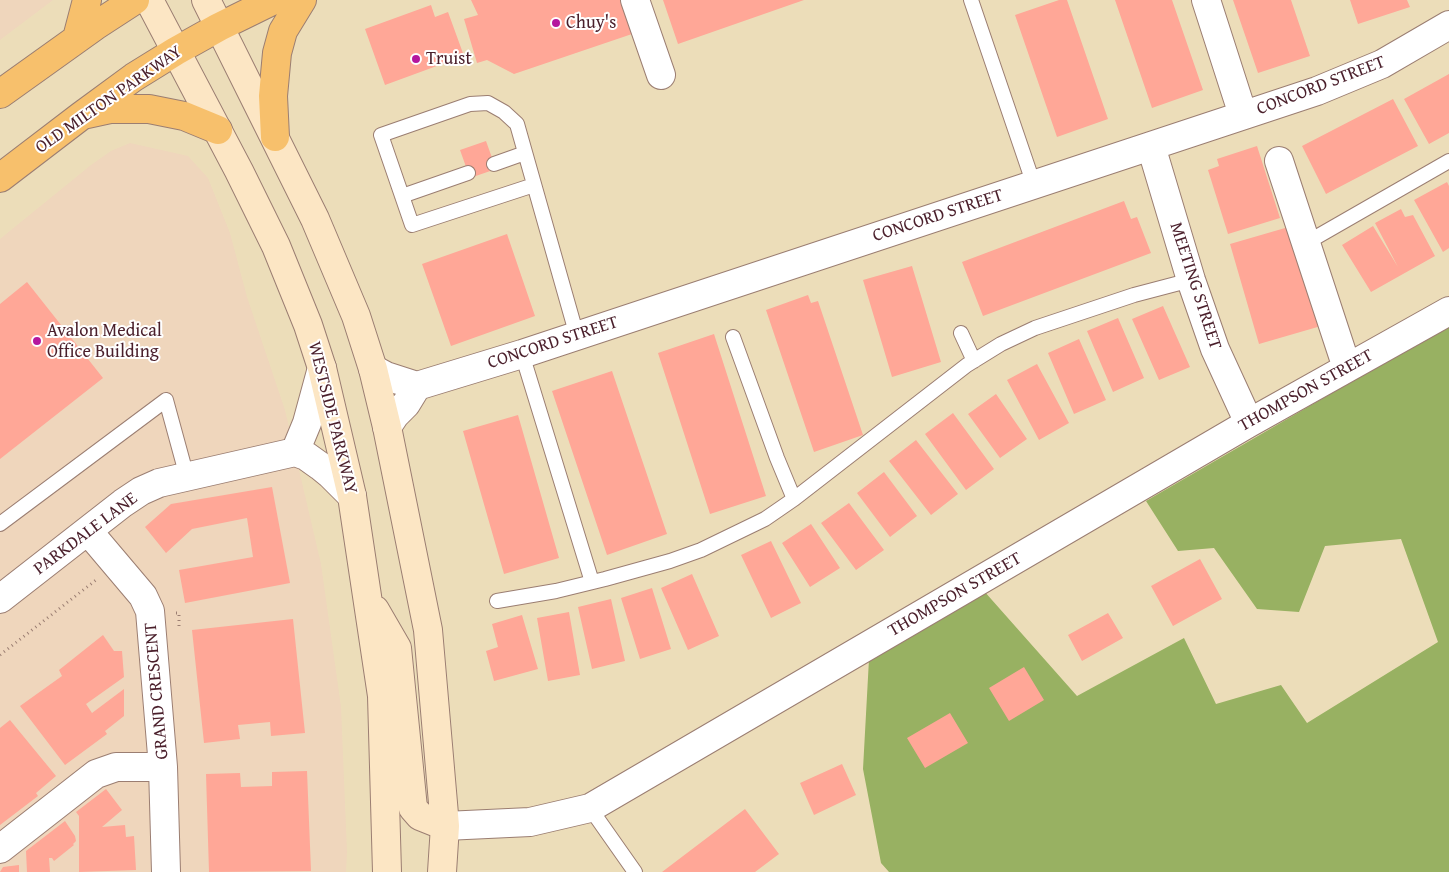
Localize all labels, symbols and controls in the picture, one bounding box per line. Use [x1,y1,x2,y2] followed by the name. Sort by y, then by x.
[566,12,616,34] place label: Chuy's
[550,17,562,29] marker: Chuy's
[32,41,186,159] street label: OLD MILTON PARKWAY
[426,48,472,70] place label: Truist
[1254,52,1388,120] street label: CONCORD STREET
[410,53,422,65] marker: Truist
[870,185,1006,247] street label: CONCORD STREET
[1164,220,1226,352] street label: MEETING STREET
[485,312,621,374] street label: CONCORD STREET
[47,320,162,362] place label: Avalon Medical Office Building
[31,335,43,347] marker: Avalon Medical Office Building
[303,340,361,496] street label: WESTSIDE PARKWAY
[1235,345,1377,437] street label: THOMPSON STREET
[30,488,142,580] street label: PARKDALE LANE
[884,548,1026,642] street label: THOMPSON STREET
[140,622,174,760] street label: GRAND CRESCENT

